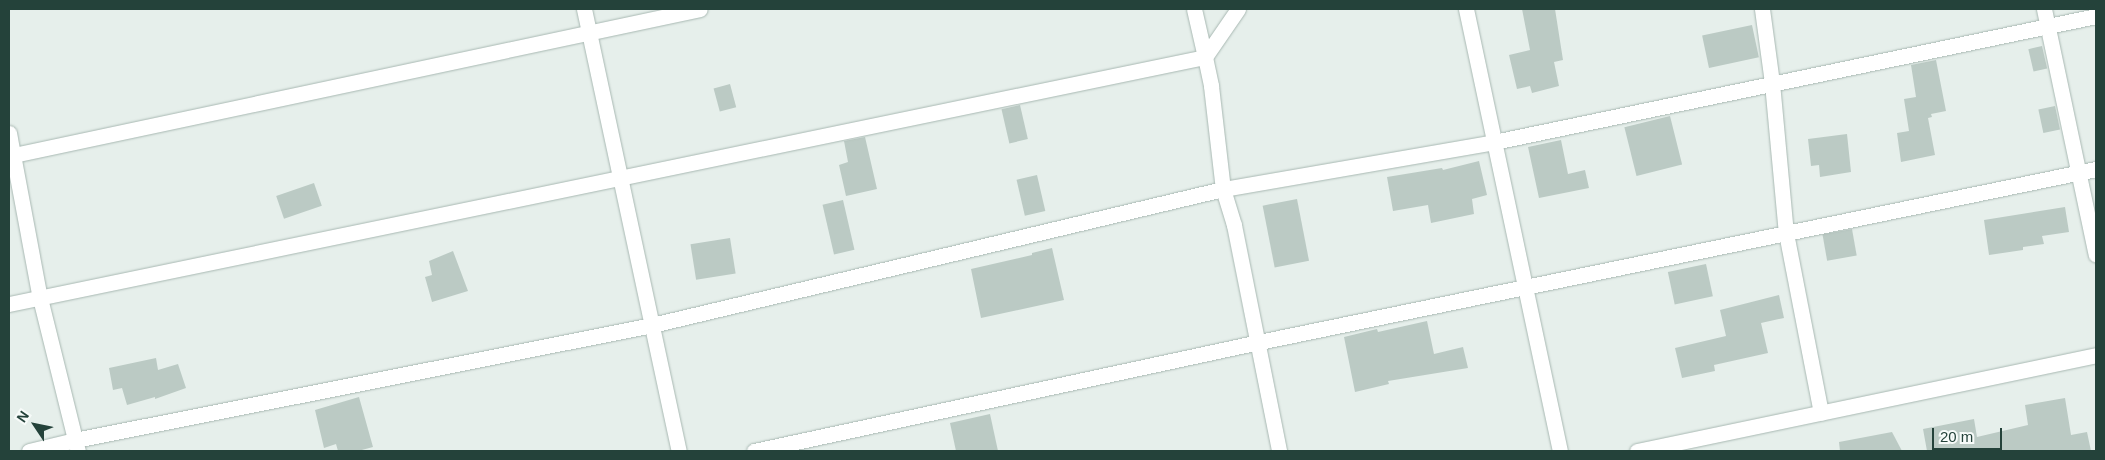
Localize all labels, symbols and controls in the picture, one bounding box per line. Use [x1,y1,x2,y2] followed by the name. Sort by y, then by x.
[10,400,60,450] north arrow
[13,408,32,425] text: N
[1935,418,2005,450] scale bar
[1940,428,1973,445] text: 20 m

